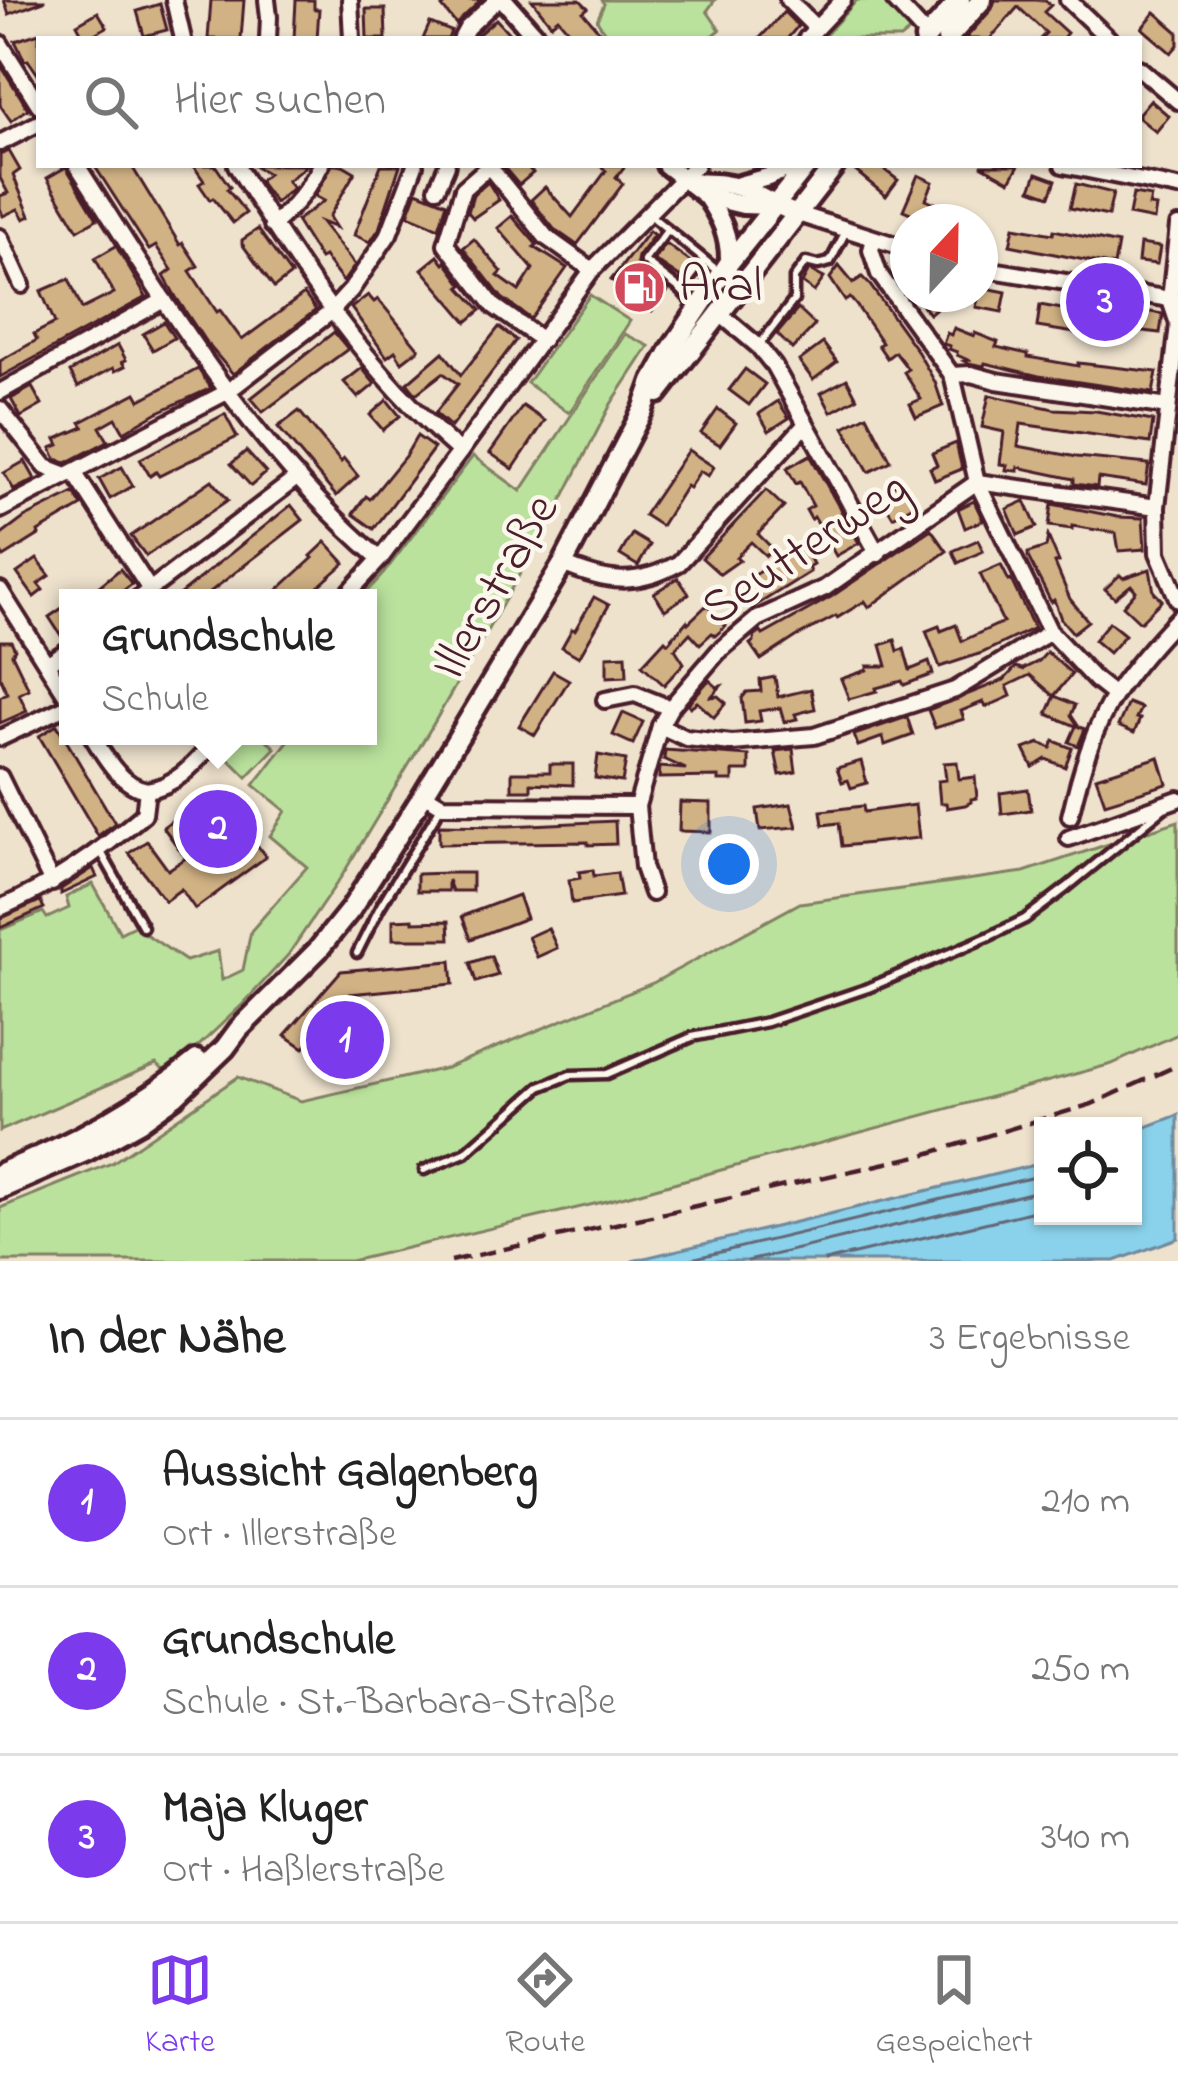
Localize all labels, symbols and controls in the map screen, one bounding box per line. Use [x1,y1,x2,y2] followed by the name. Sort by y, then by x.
[36,36,1142,168] search box
[78,69,144,135] icon: search
[174,69,386,135] text: Hier suchen
[890,204,998,312] north arrow
[679,250,762,325] place label: Aral
[1066,257,1144,347] pin: 3
[612,259,668,315] fuel station icon: Aral
[687,453,925,647] street label: Seutterweg
[414,481,580,695] street label: Illerstraße
[59,589,377,745] popup
[102,606,334,672] text: Grundschule
[102,672,209,729] text: Schule
[179,784,257,874] pin: 2
[699,834,759,894] your location
[306,995,384,1085] pin: 1
[1034,1117,1142,1225] map controls
[1034,1117,1142,1225] button: locate
[48,1302,285,1377] text: In der Nähe
[929,1311,1130,1368] text: 3 Ergebnisse
[162,1441,538,1507] text: Aussicht Galgenberg
[81,1474,93,1531] text: 1
[1041,1474,1130,1531] text: 210 m
[162,1507,396,1564] text: Ort · Illerstraße
[162,1609,395,1675] text: Grundschule
[77,1642,97,1699] text: 2
[1031,1642,1130,1699] text: 250 m
[162,1675,616,1732] text: Schule · St.-Barbara-Straße
[162,1777,368,1843] text: Maja Kluger
[79,1810,95,1867] text: 3
[1041,1810,1130,1867] text: 340 m
[162,1843,445,1900] text: Ort · Haßlerstraße
[145,1947,215,2067] tab: Karte
[505,1947,585,2067] tab: Route
[876,1947,1033,2067] tab: Gespeichert

